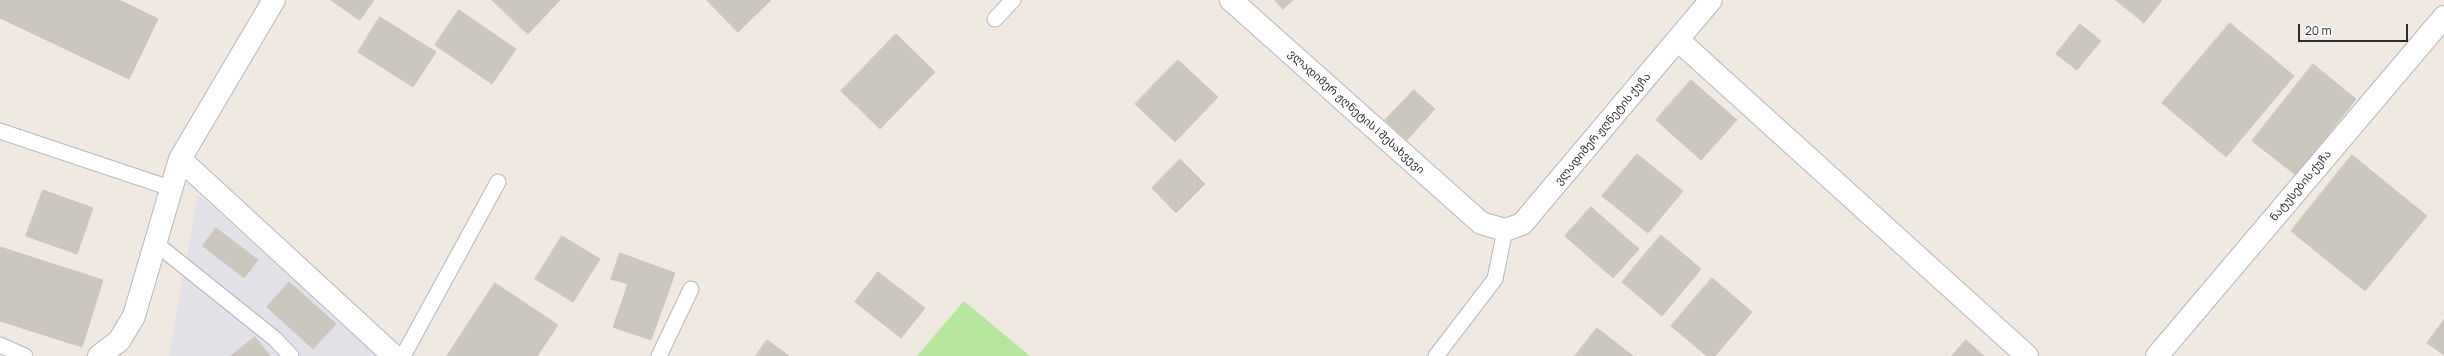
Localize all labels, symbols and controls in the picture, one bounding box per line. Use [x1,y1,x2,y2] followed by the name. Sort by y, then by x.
[2300,16,2410,42] scale bar
[2305,22,2332,39] text: 20 m
[1285,47,1427,177] street label: ვლადიმერ ჟღნეტის I შესახვევი
[1552,70,1654,188] street label: ვლადიმერ ჟღნეტის ქუჩა
[2268,148,2334,224] street label: ნატუსების ქუჩა

